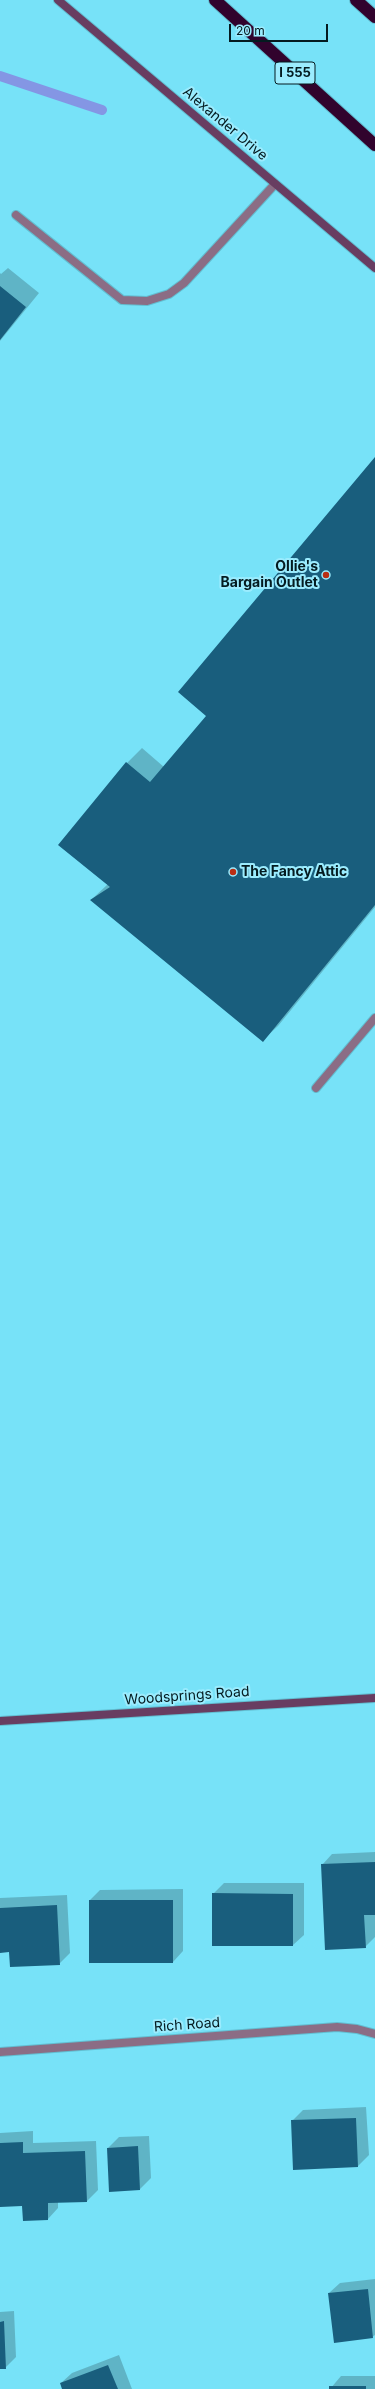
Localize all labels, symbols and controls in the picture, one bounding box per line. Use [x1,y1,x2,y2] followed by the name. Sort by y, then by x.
[231,16,330,42] scale bar
[236,23,265,38] text: 20 m
[275,62,315,84] road number: I 555
[179,84,271,164] street label: Alexander Drive
[221,559,318,592] place label: Ollie's Bargain Outlet
[321,570,331,580] marker: Ollie's Bargain Outlet
[241,864,347,880] place label: The Fancy Attic
[228,867,238,877] marker: The Fancy Attic
[124,1683,250,1709] street label: Woodsprings Road
[153,2014,221,2036] street label: Rich Road

